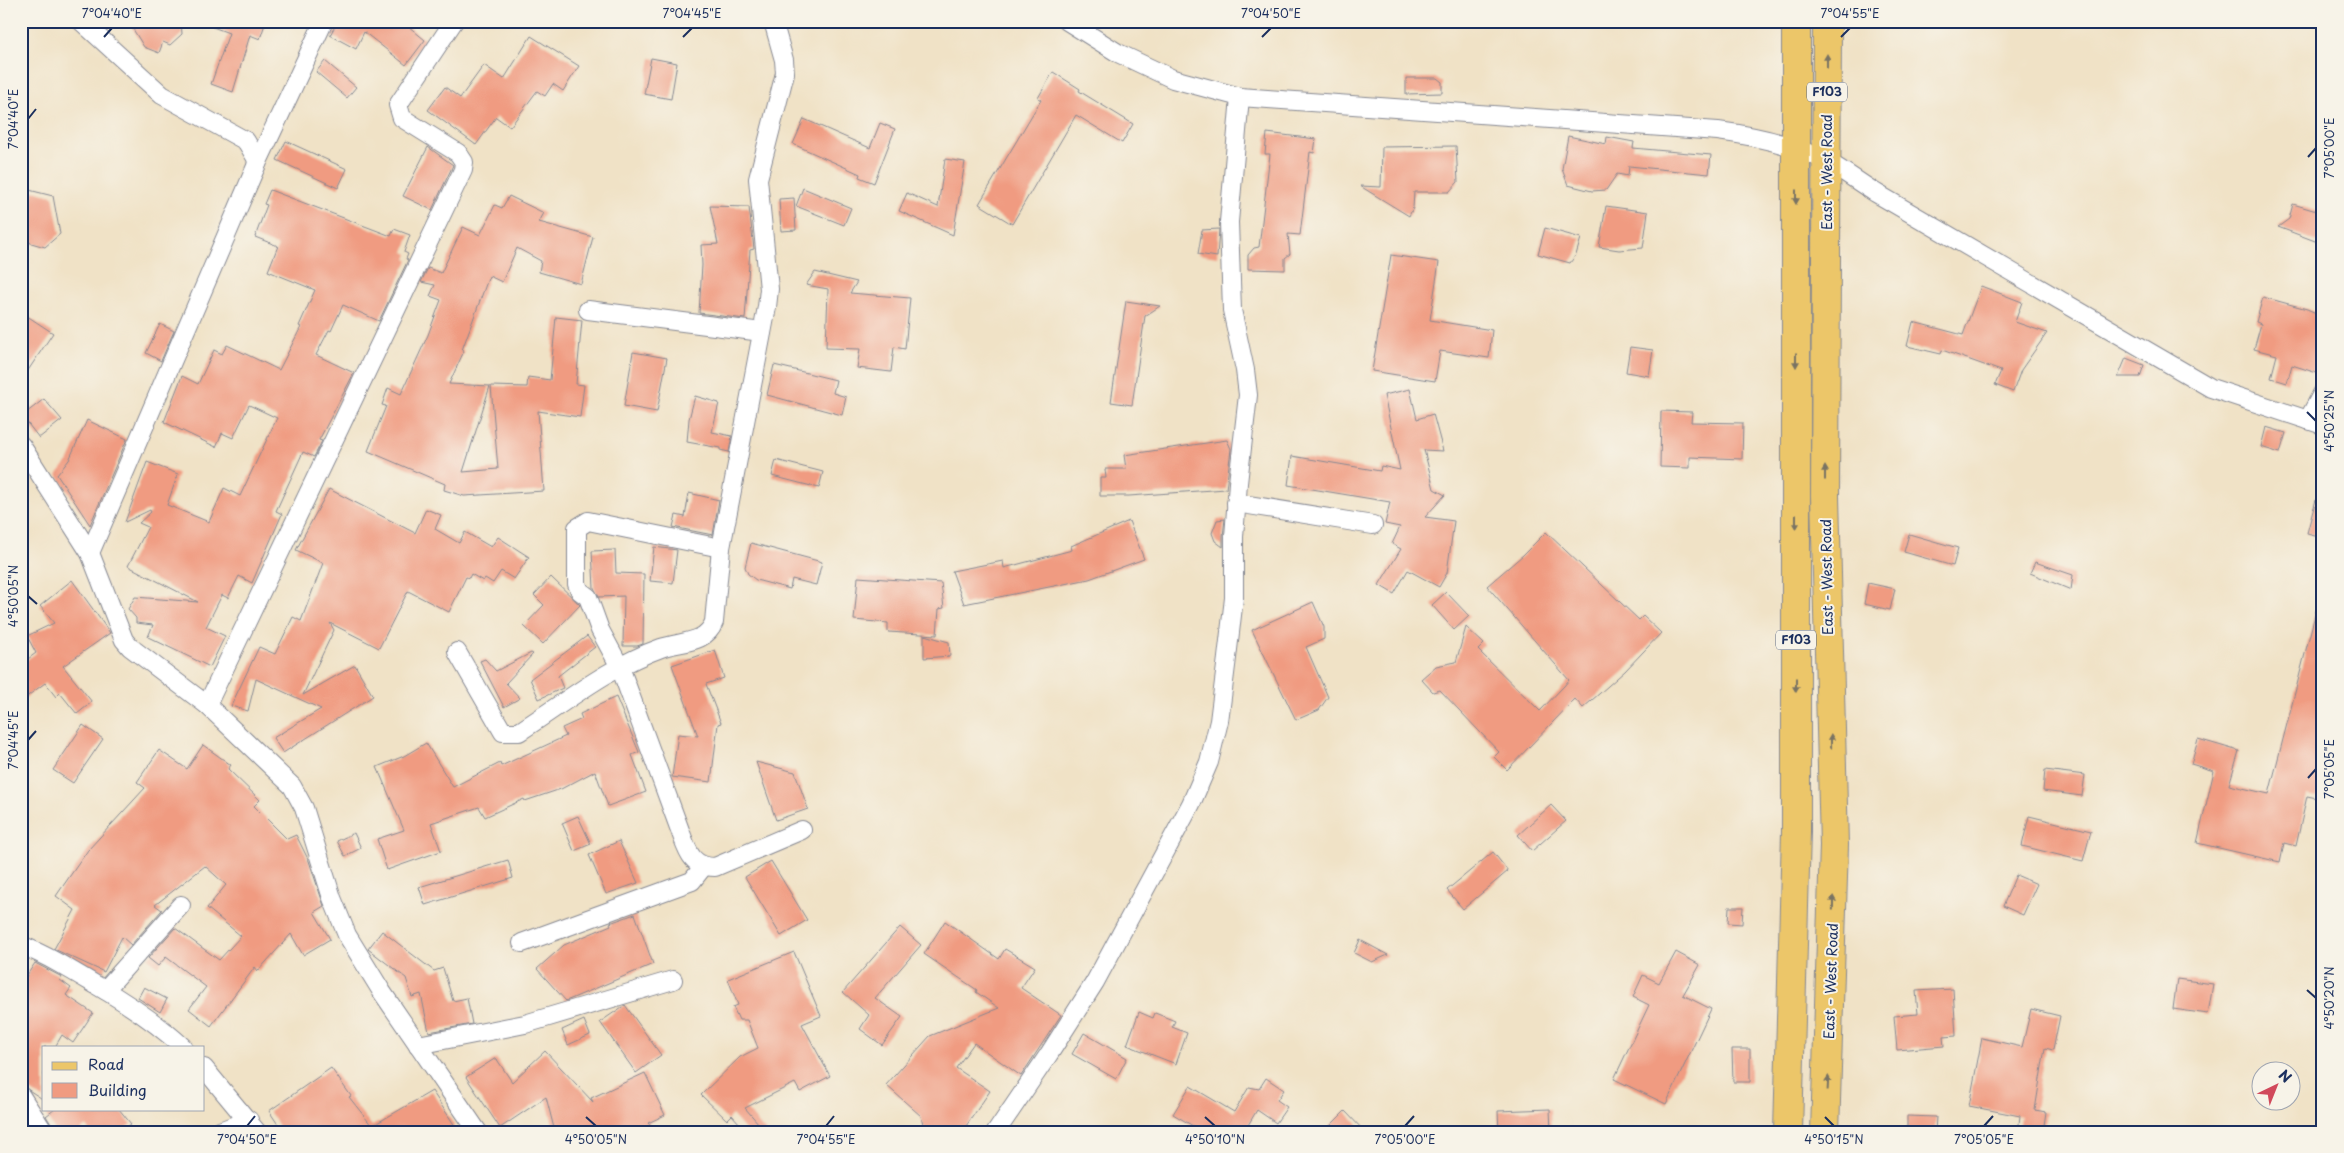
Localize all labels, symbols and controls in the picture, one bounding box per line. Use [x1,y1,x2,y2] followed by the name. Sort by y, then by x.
[82,4,142,22] text: 7°04'40"E
[662,4,722,22] text: 7°04'45"E
[1241,4,1301,22] text: 7°04'50"E
[1820,4,1880,22] text: 7°04'55"E
[1823,52,1831,68] one-way arrow
[1807,82,1847,101] road number: F103
[4,89,22,149] text: 7°04'40"E
[1816,114,1837,230] street label: East - West Road
[2320,117,2338,179] text: 7°05'00"E
[1792,190,1800,206] one-way arrow
[1792,352,1800,368] one-way arrow
[2320,390,2338,452] text: 4°50'25"N
[1821,465,1829,481] one-way arrow
[1792,515,1800,531] one-way arrow
[1815,519,1838,635] street label: East - West Road
[4,565,22,627] text: 4°50'05"N
[1776,630,1816,650] road number: F103
[1792,677,1800,693] one-way arrow
[4,710,22,770] text: 7°04'45"E
[1827,732,1835,748] one-way arrow
[2320,739,2338,799] text: 7°05'05"E
[1829,895,1837,911] one-way arrow
[1818,923,1843,1039] street label: East - West Road
[2320,966,2338,1030] text: 4°50'20"N
[42,1046,205,1110] legend
[88,1052,124,1075] text: Road
[2252,1060,2302,1110] north arrow
[2274,1065,2296,1088] text: N
[1824,1075,1832,1091] one-way arrow
[88,1078,147,1101] text: Building
[217,1130,277,1148] text: 7°04'50"E
[565,1130,627,1148] text: 4°50'05"N
[796,1130,856,1148] text: 7°04'55"E
[1185,1130,1245,1148] text: 4°50'10"N
[1374,1130,1436,1148] text: 7°05'00"E
[1804,1130,1864,1148] text: 4°50'15"N
[1954,1130,2014,1148] text: 7°05'05"E

